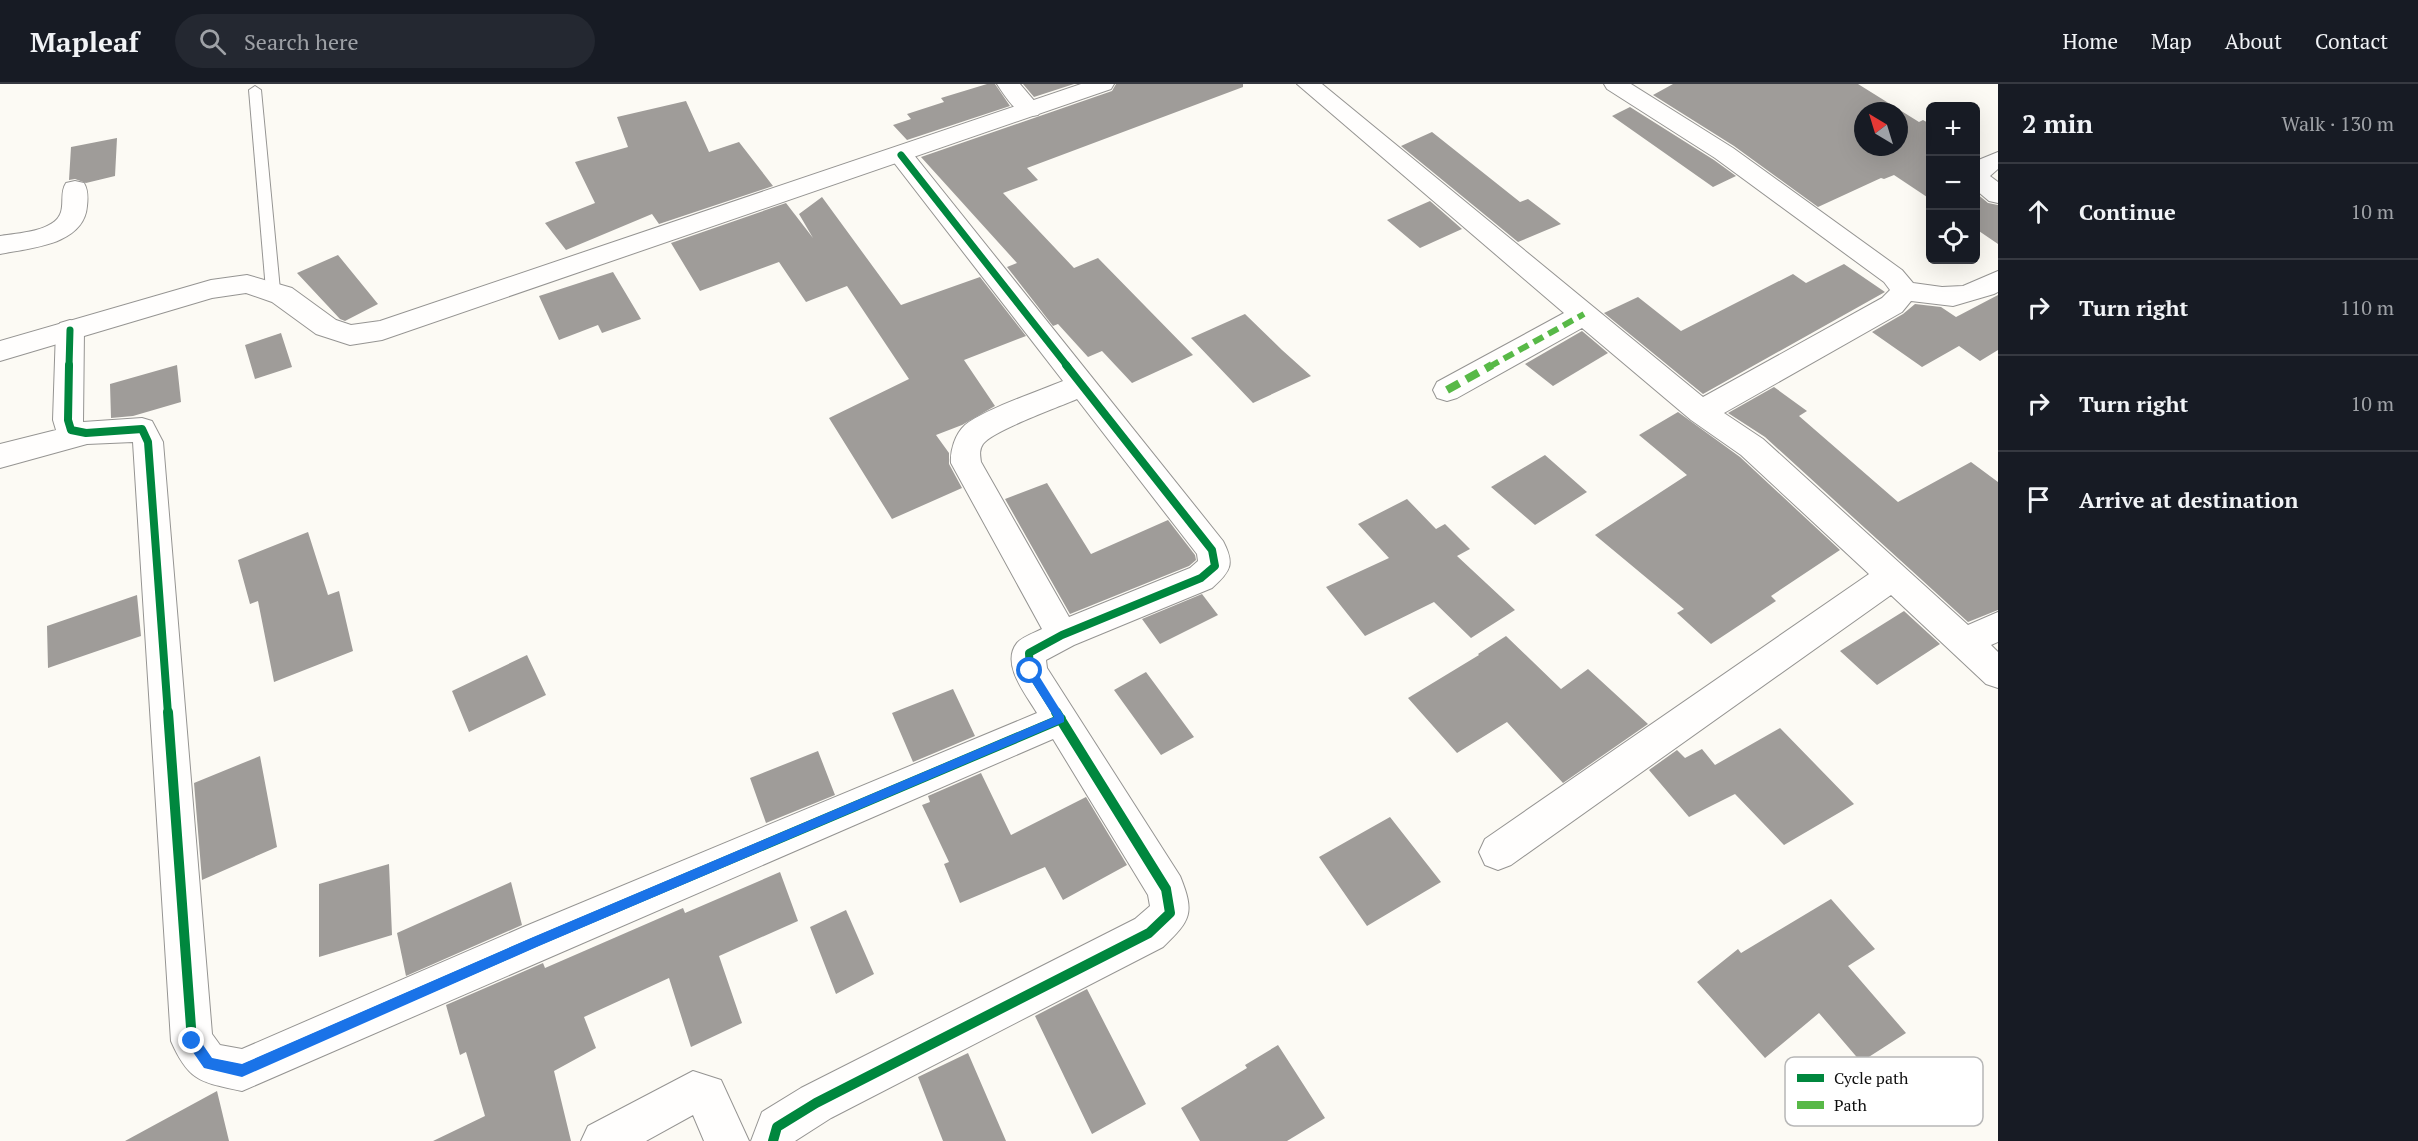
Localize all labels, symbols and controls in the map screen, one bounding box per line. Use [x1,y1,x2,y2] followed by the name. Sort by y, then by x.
[175,14,595,68] search box
[30,23,139,60] text: Mapleaf
[196,25,229,58] icon: search
[244,27,358,56] text: Search here
[2062,27,2118,55] text: Home
[2151,27,2192,55] text: Map
[2225,27,2282,55] text: About
[2315,27,2388,55] text: Contact
[1854,102,1908,156] north arrow
[1926,102,1980,264] map controls
[1926,102,1980,156] button: +
[2022,106,2093,140] text: 2 min
[2282,110,2394,137] text: Walk · 130 m
[1926,156,1980,210] button: −
[2022,195,2055,228] icon: ahead
[2079,197,2176,226] text: Continue
[2351,198,2394,225] text: 10 m
[1926,210,1980,264] button: locate
[2022,291,2055,324] icon: right
[2079,293,2188,322] text: Turn right
[2340,294,2394,321] text: 110 m
[2022,387,2055,420] icon: right
[2079,389,2188,418] text: Turn right
[2351,390,2394,417] text: 10 m
[2022,483,2055,516] icon: arrive
[2079,485,2298,514] text: Arrive at destination
[1016,657,1042,683] route start
[178,1027,204,1053] route end
[1785,1057,1983,1126] legend
[1834,1067,1909,1089] text: Cycle path
[1834,1094,1868,1116] text: Path

